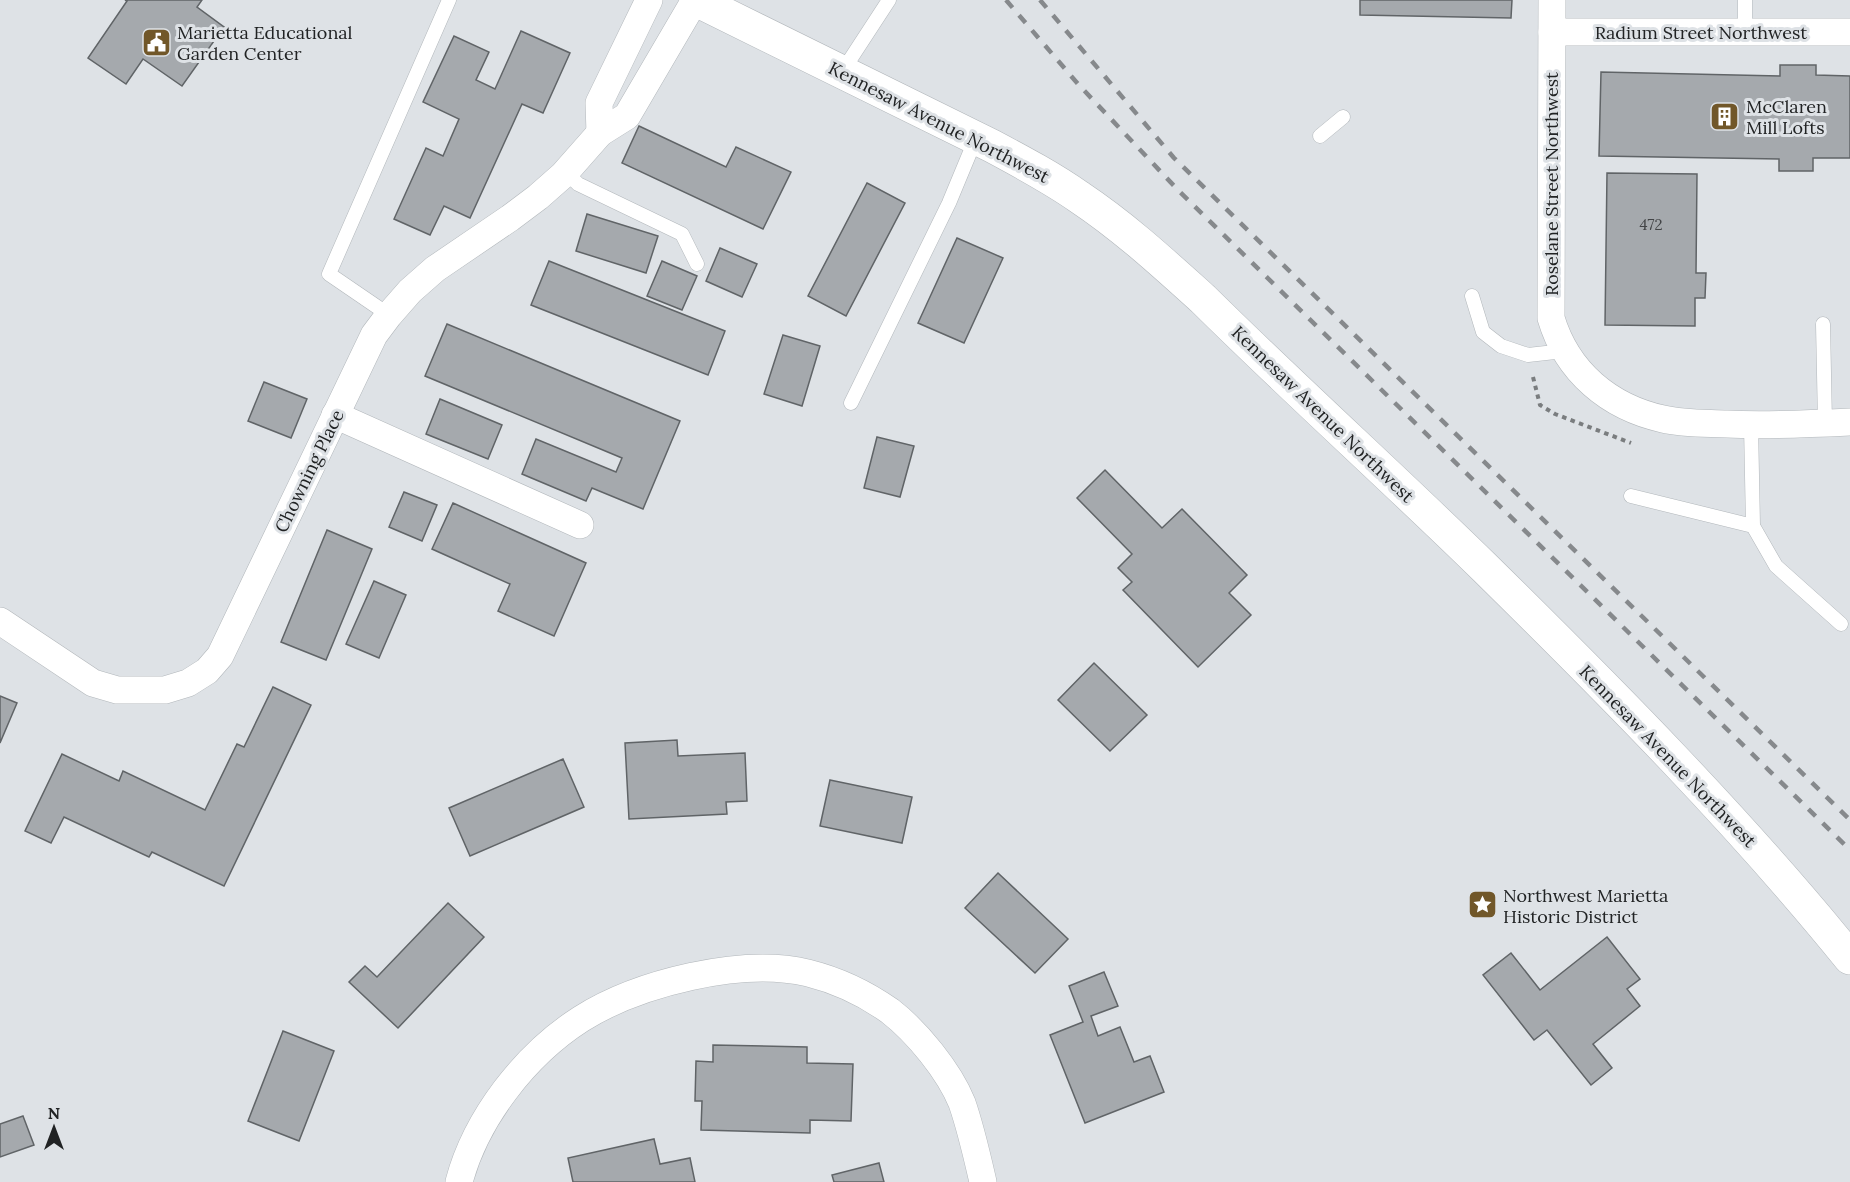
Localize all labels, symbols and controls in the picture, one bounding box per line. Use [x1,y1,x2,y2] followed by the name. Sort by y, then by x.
[177,21,353,65] place label: Marietta Educational Garden Center
[1595,21,1807,44] street label: Radium Street Northwest
[140,26,172,58] public building icon: Marietta Educational Garden Center
[825,56,1053,188] street label: Kennesaw Avenue Northwest
[1540,72,1563,296] street label: Roselane Street Northwest
[1746,95,1827,139] place label: McClaren Mill Lofts
[1709,100,1741,132] building icon: McClaren Mill Lofts
[1639,215,1663,234] house number: 472
[1227,321,1419,507] street label: Kennesaw Avenue Northwest
[269,406,349,536] street label: Chowning Place
[1575,660,1761,852] street label: Kennesaw Avenue Northwest
[1503,884,1668,928] place label: Northwest Marietta Historic District
[1466,889,1498,921] place icon: Northwest Marietta Historic District
[24,1098,84,1158] north arrow
[48,1103,60,1123] text: N

